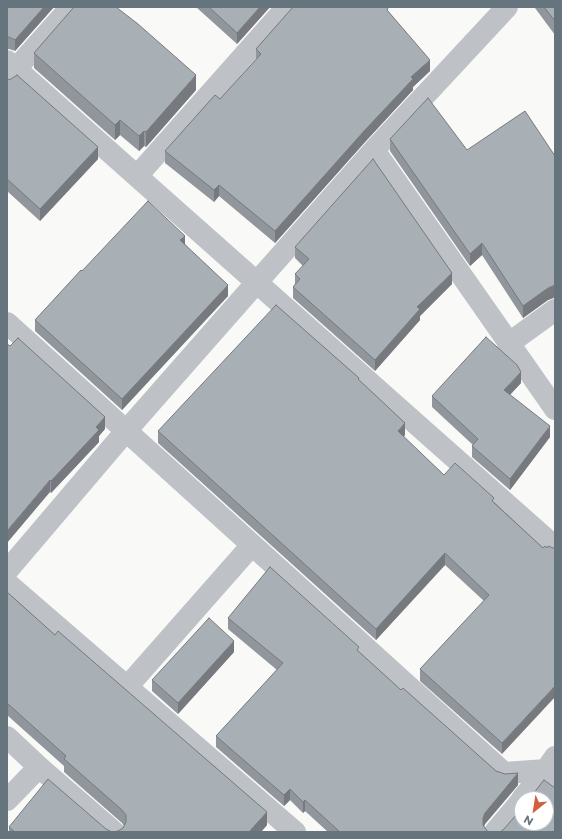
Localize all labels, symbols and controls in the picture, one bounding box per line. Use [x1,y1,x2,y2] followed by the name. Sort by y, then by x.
[514,791,554,831] north arrow
[521,812,536,829] text: N

